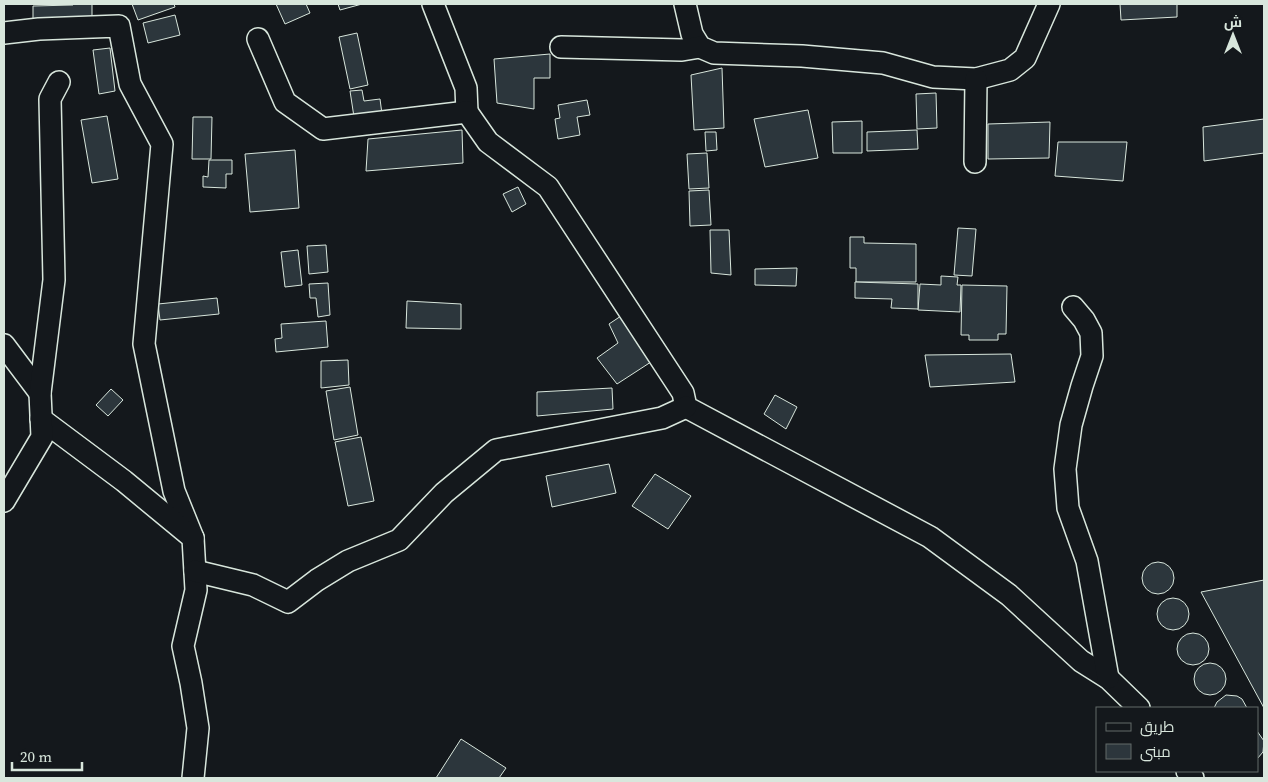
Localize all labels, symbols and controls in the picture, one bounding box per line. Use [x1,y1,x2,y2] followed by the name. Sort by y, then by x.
[1208,10,1258,60] north arrow
[1224,12,1242,32] text: ش
[1096,707,1258,772] legend
[1140,716,1174,737] text: طريق
[12,740,82,772] scale bar
[1140,741,1171,762] text: مبنى
[20,746,52,767] text: 20 m

